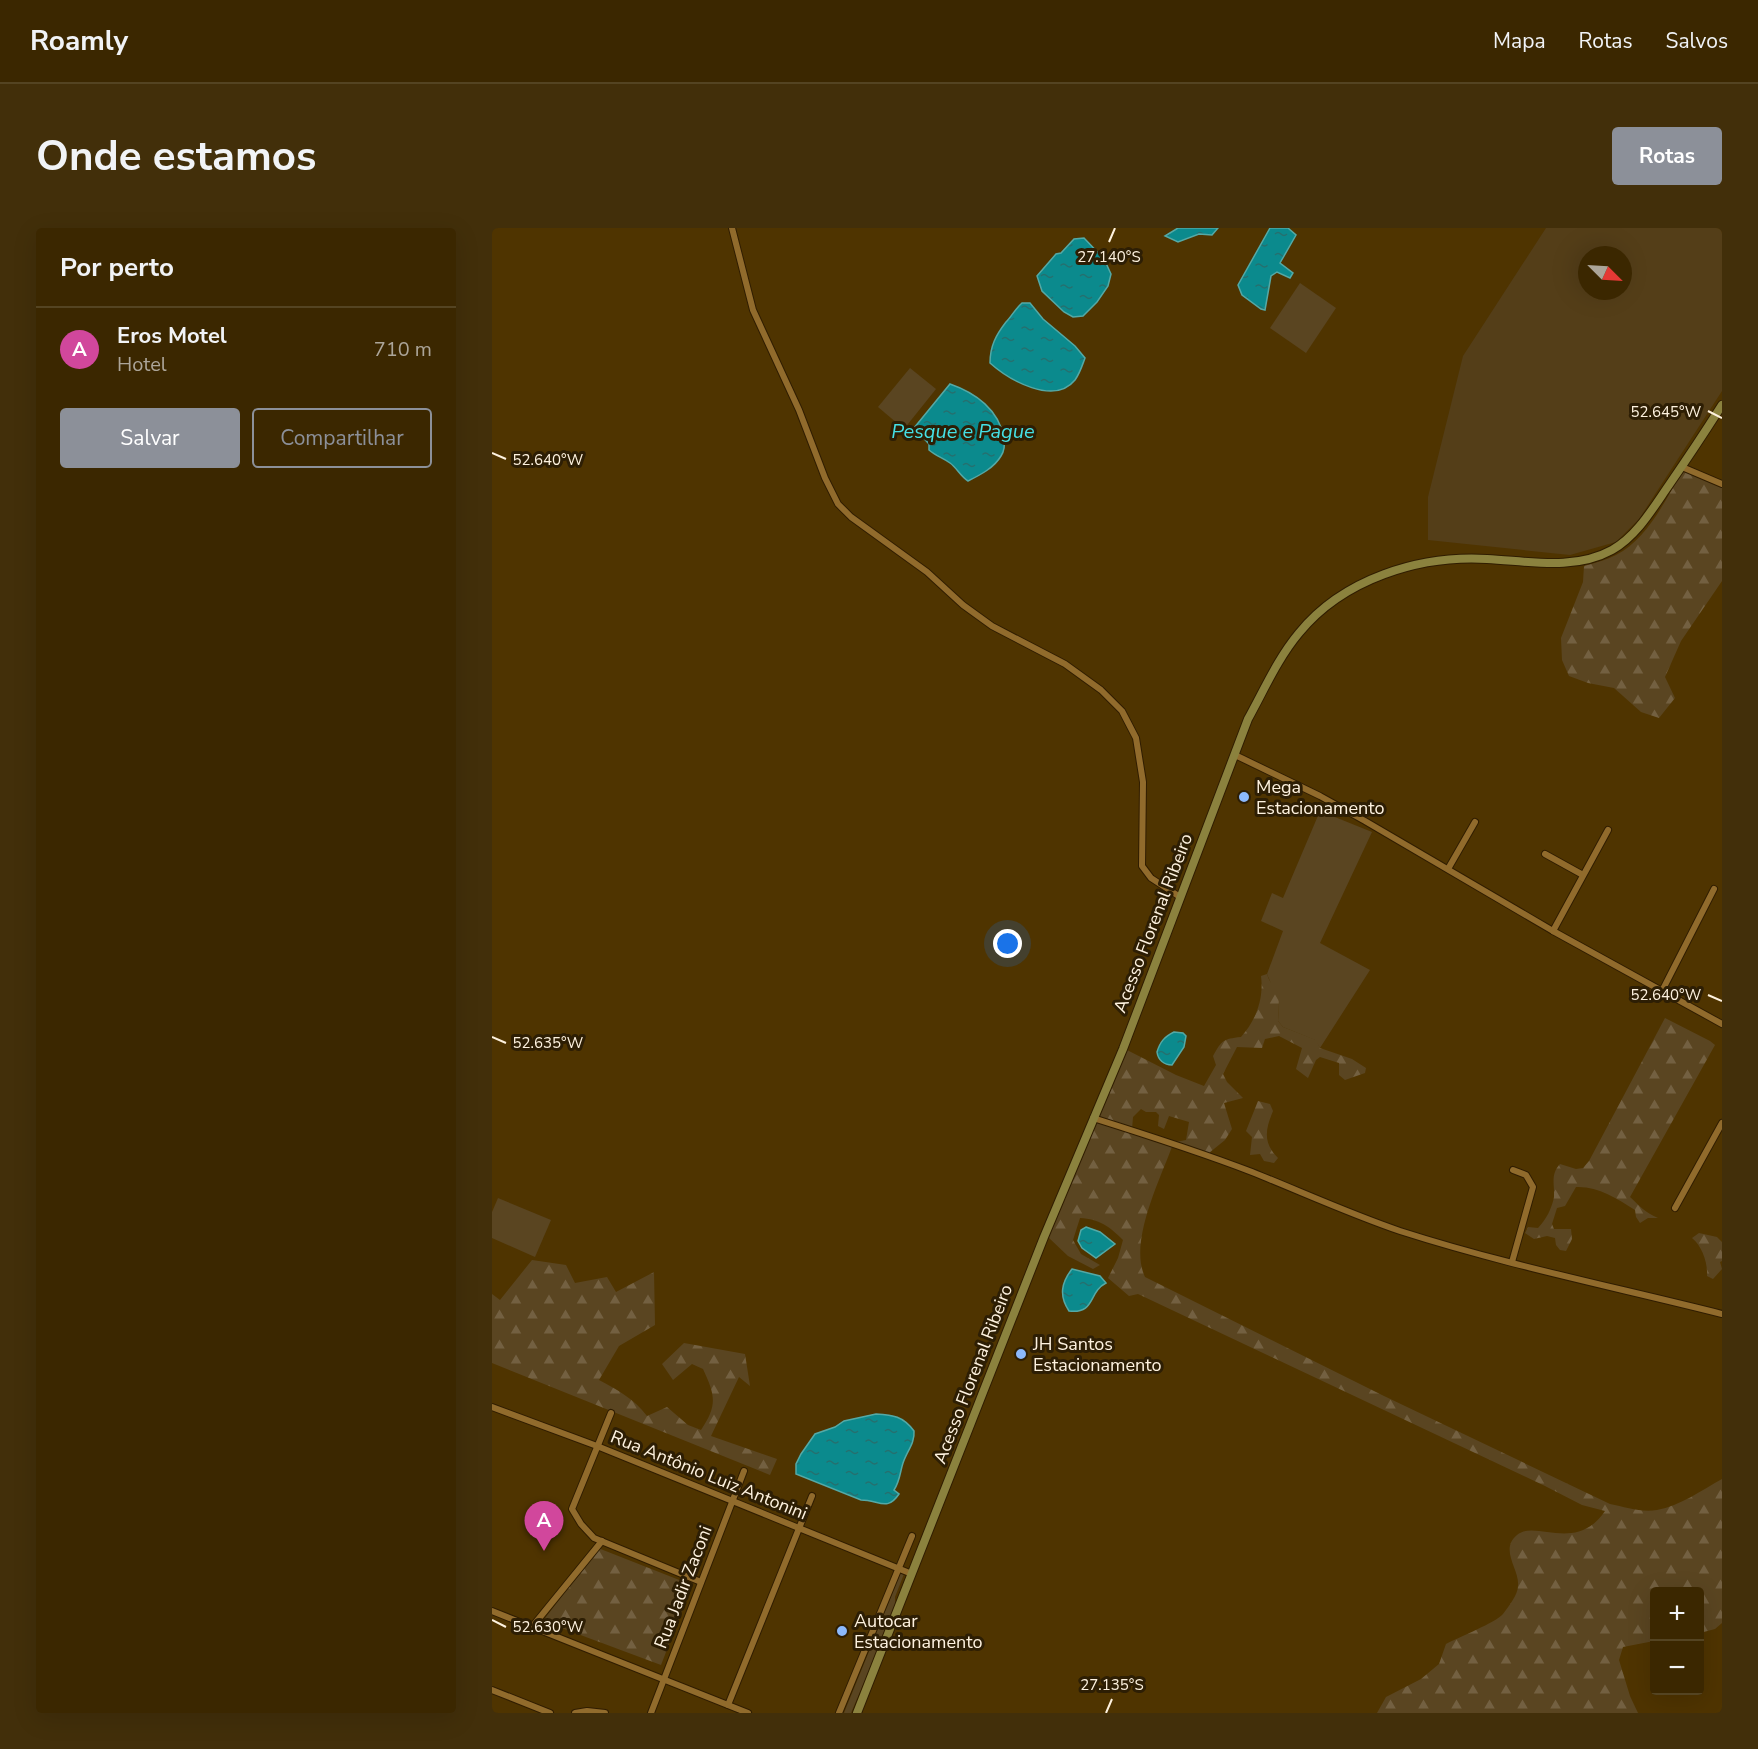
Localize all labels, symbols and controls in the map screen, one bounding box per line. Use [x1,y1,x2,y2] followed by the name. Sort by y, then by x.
[30,22,128,60] text: Roamly
[1493,27,1546,55] text: Mapa
[1579,27,1633,55] text: Rotas
[1666,27,1728,55] text: Salvos
[1612,127,1722,185] button: Rotas
[36,128,317,185] text: Onde estamos
[1578,246,1632,300] north arrow
[1077,247,1141,267] text: 27.140°S
[60,250,174,285] text: Por perto
[117,321,227,351] text: Eros Motel
[72,336,87,363] text: A
[374,336,432,363] text: 710 m
[117,351,167,378] text: Hotel
[1631,402,1702,422] text: 52.645°W
[60,408,240,468] button: Salvar
[252,408,432,468] button: Compartilhar
[891,418,1035,445] water label: Pesque e Pague
[513,450,584,470] text: 52.640°W
[1256,775,1384,820] place label: Mega Estacionamento
[1237,790,1251,804] marker: Mega Estacionamento
[1108,830,1198,1016] street label: Acesso Florenal Ribeiro
[993,929,1022,958] your location
[1631,985,1702,1005] text: 52.640°W
[513,1033,584,1053] text: 52.635°W
[928,1281,1018,1467] street label: Acesso Florenal Ribeiro
[1032,1332,1161,1377] place label: JH Santos Estacionamento
[1014,1347,1028,1361] marker: JH Santos Estacionamento
[607,1425,811,1525] street label: Rua Antônio Luiz Antonini
[524,1502,564,1551] pin: A
[649,1522,717,1652] street label: Rua Jadir Zaconi
[1650,1587,1704,1695] map controls
[1650,1587,1704,1641] button: +
[854,1609,982,1654] place label: Autocar Estacionamento
[513,1617,584,1637] text: 52.630°W
[835,1624,849,1638] marker: Autocar Estacionamento
[1650,1641,1704,1695] button: −
[1080,1675,1144,1695] text: 27.135°S

